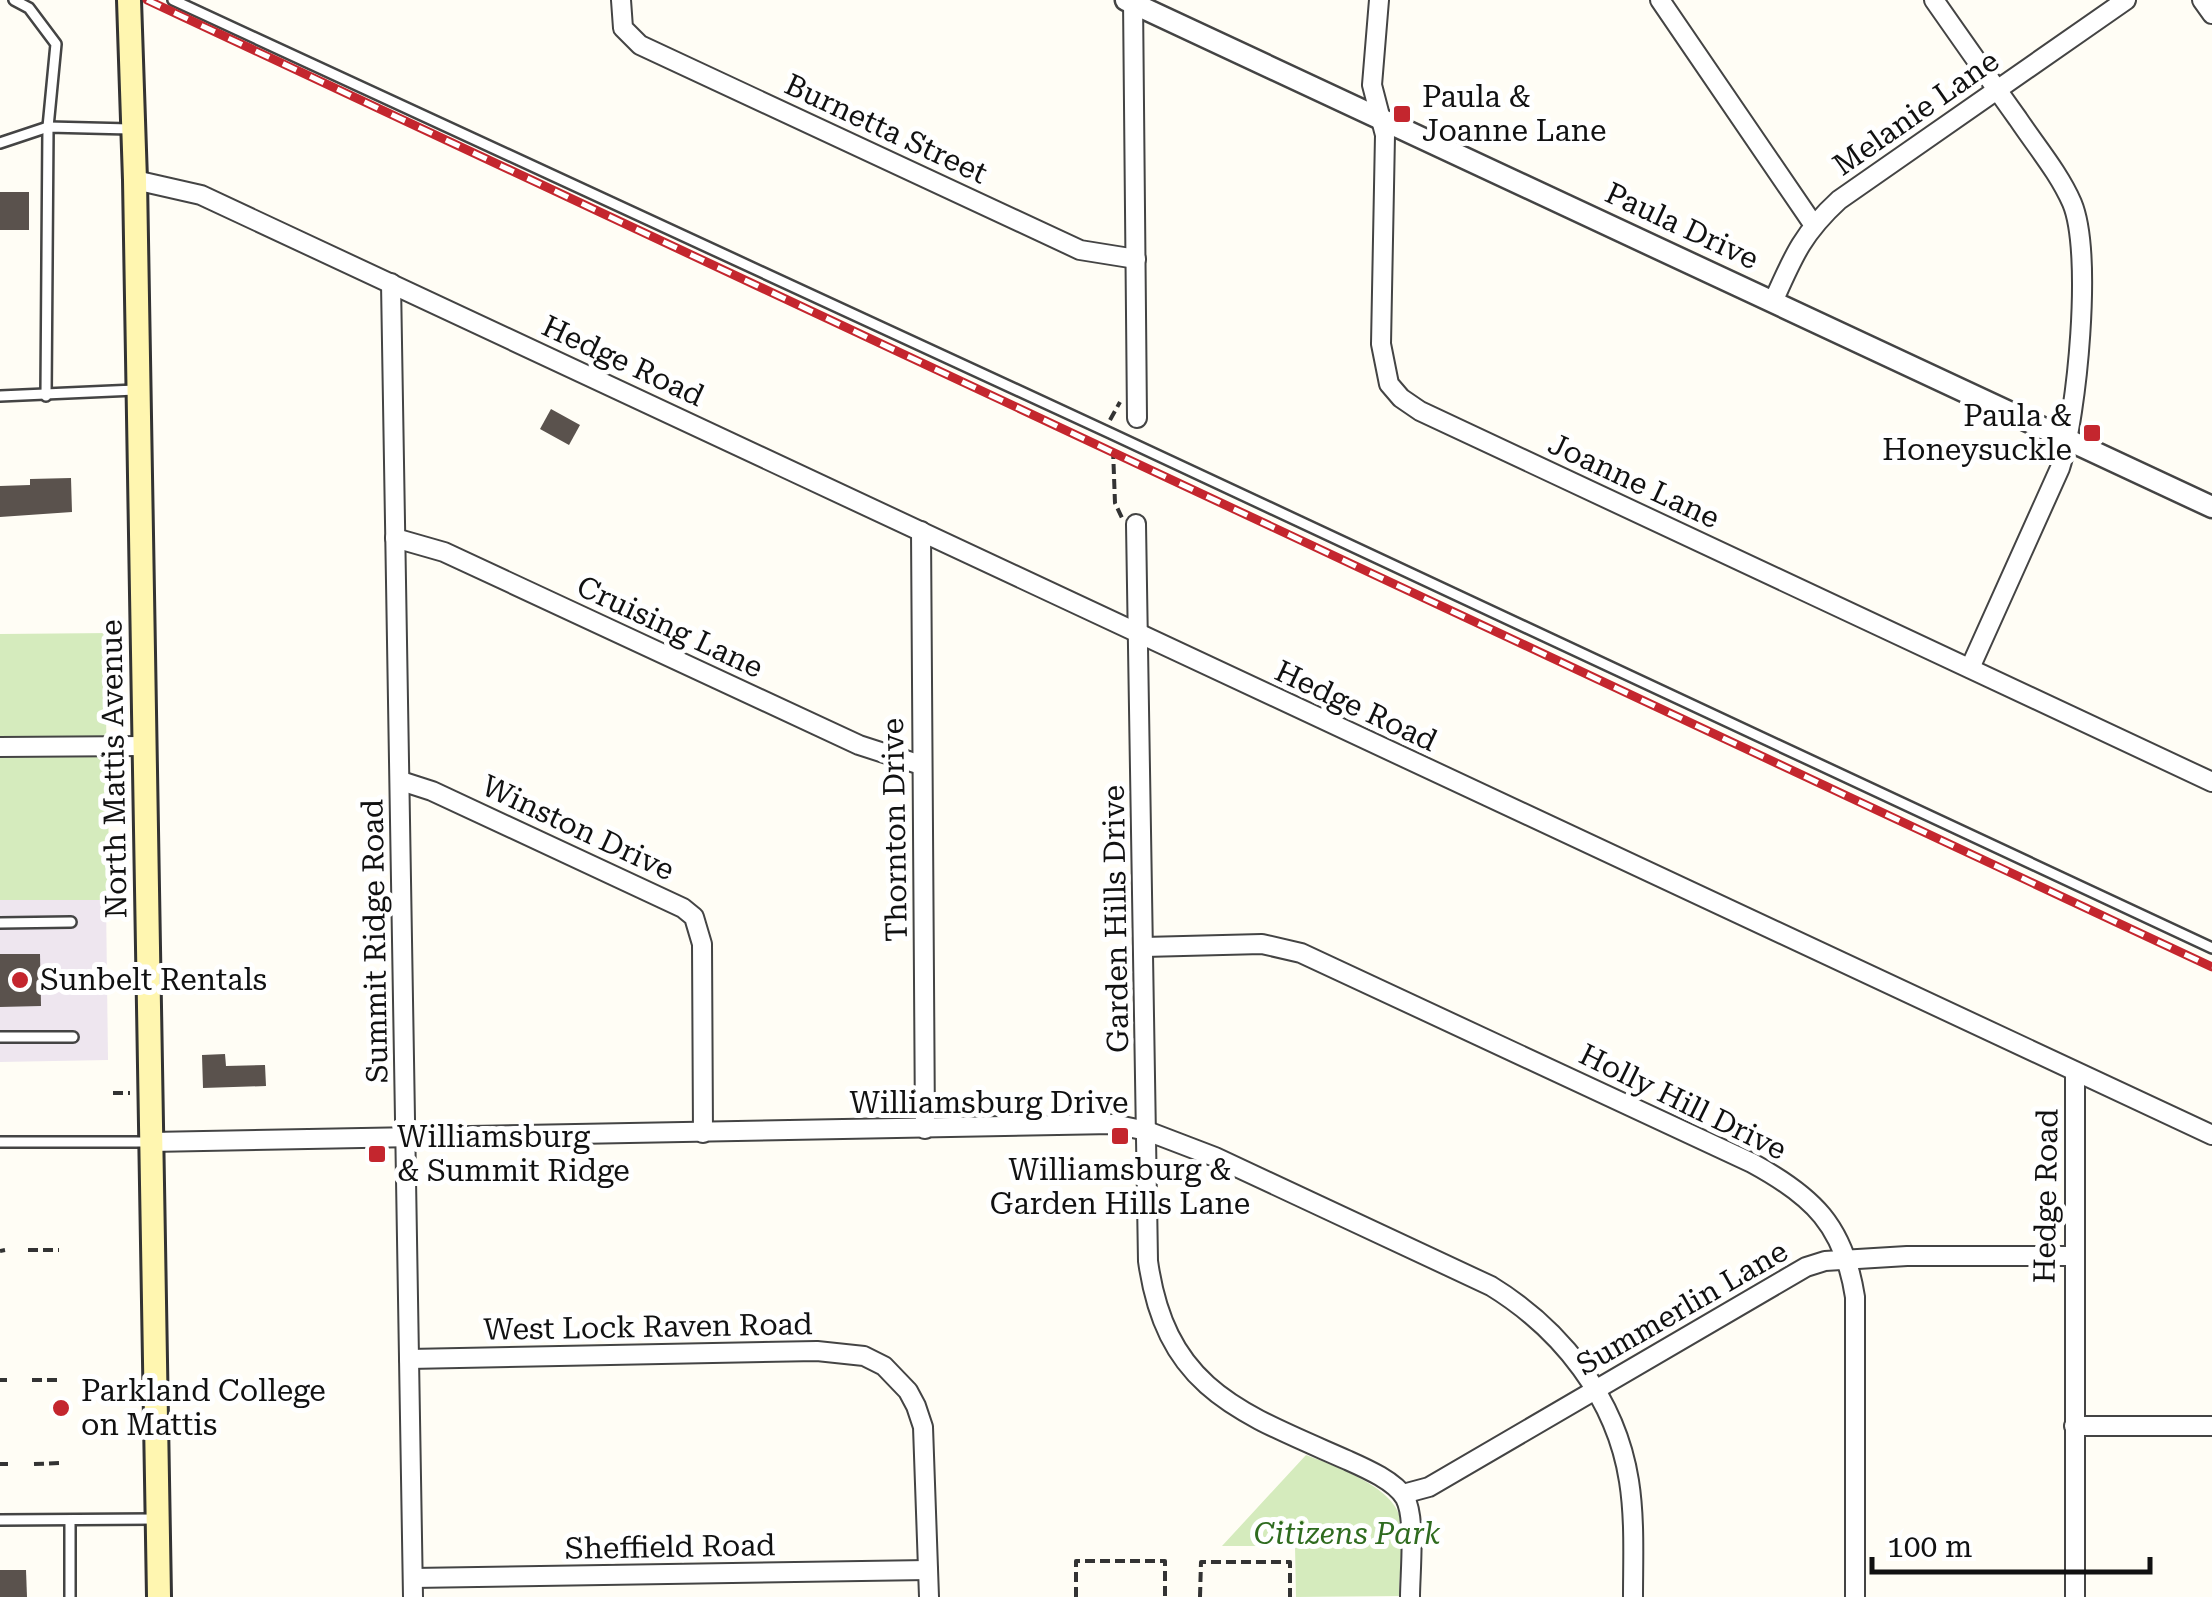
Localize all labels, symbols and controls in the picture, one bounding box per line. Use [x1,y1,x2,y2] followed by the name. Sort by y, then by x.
[1826,43,2005,183] street label: Melanie Lane
[780,66,993,191] street label: Burnetta Street
[1422,79,1607,148] place label: Paula & Joanne Lane
[1391,103,1413,125] marker: Paula & Joanne Lane
[1600,175,1764,276] street label: Paula Drive
[537,308,710,413] street label: Hedge Road
[1882,398,2072,467] place label: Paula & Honeysuckle
[2081,422,2103,444] marker: Paula & Honeysuckle
[1543,426,1725,535] street label: Joanne Lane
[572,568,769,685] street label: Cruising Lane
[93,619,134,919] street label: North Mattis Avenue
[1270,653,1443,758] street label: Hedge Road
[875,718,914,942] street label: Thornton Drive
[476,768,680,887] street label: Winston Drive
[1096,785,1135,1053] street label: Garden Hills Drive
[355,799,394,1083] street label: Summit Ridge Road
[40,962,267,997] place label: Sunbelt Rentals
[9,969,31,991] marker: Sunbelt Rentals
[1574,1036,1792,1167] street label: Holly Hill Drive
[850,1085,1128,1120] street label: Williamsburg Drive
[2026,1108,2065,1284] street label: Hedge Road
[397,1119,630,1188] place label: Williamsburg & Summit Ridge
[1109,1125,1131,1147] marker: Williamsburg & Garden Hills Lane
[366,1143,388,1165] marker: Williamsburg & Summit Ridge
[990,1152,1250,1221] place label: Williamsburg & Garden Hills Lane
[1570,1233,1793,1382] street label: Summerlin Lane
[483,1306,813,1347] street label: West Lock Raven Road
[81,1373,326,1442] place label: Parkland College on Mattis
[50,1397,72,1419] marker: Parkland College on Mattis
[1872,1512,2150,1574] scale bar
[1254,1516,1441,1551] park label: Citizens Park
[564,1527,775,1566] street label: Sheffield Road
[1887,1529,1972,1564] text: 100 m

